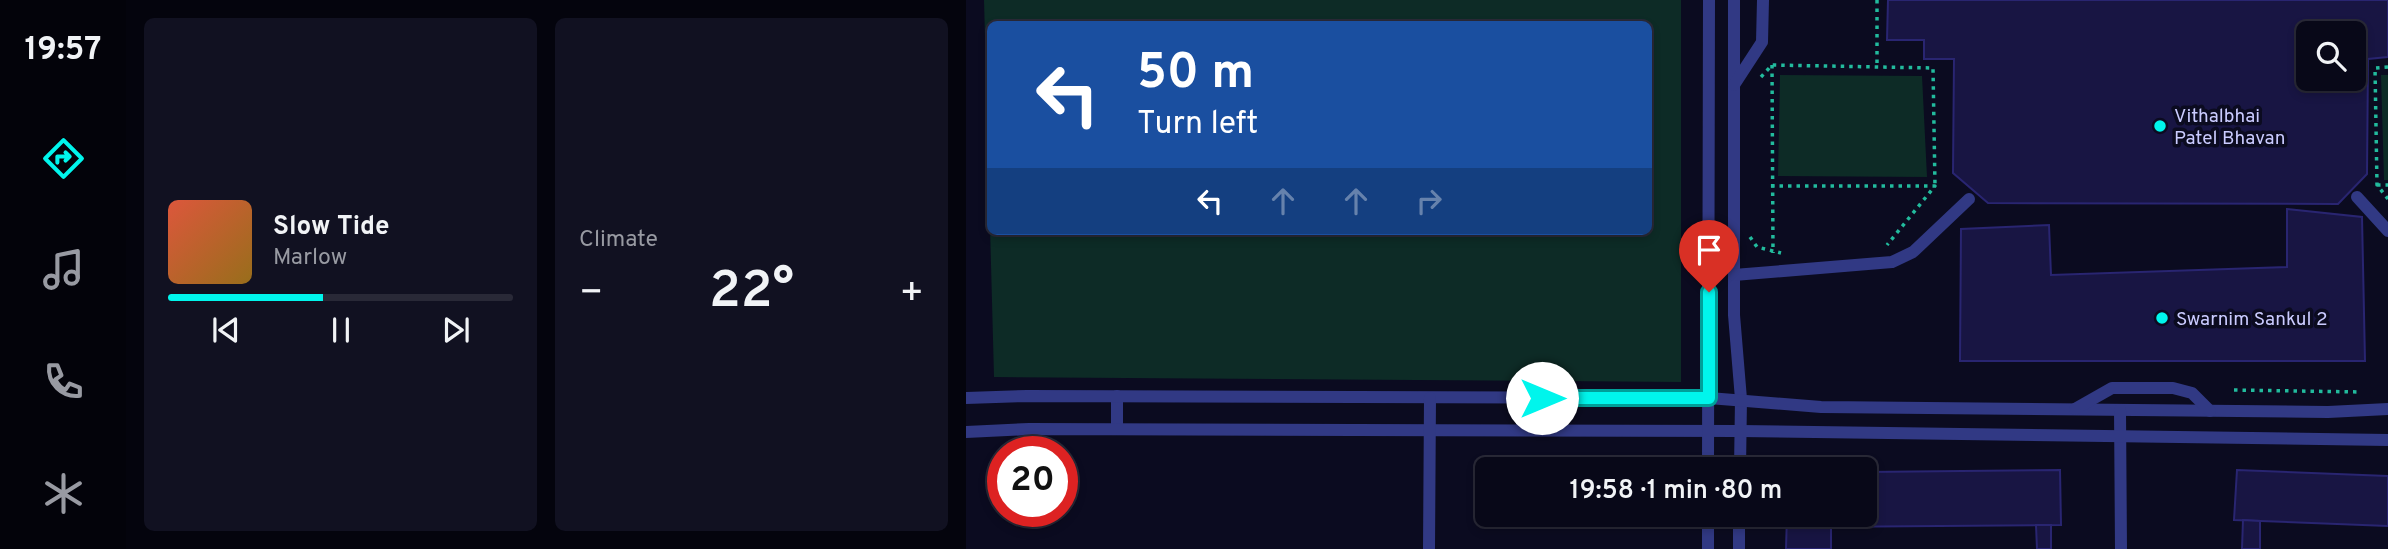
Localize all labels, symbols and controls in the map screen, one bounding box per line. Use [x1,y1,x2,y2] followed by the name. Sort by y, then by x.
[2296,21,2366,91] map controls
[2296,21,2366,91] button: search
[25,31,101,71] text: 19:57
[1137,44,1254,106] text: 50 m
[1022,49,1113,140] icon: left
[1137,105,1258,145] text: Turn left
[2174,105,2285,151] place label: Vithalbhai Patel Bhavan
[2152,118,2168,134] marker: Vithalbhai Patel Bhavan
[39,134,88,183] icon: directions
[1191,182,1229,220] icon: left
[1264,182,1302,220] icon: ahead
[1337,182,1375,220] icon: ahead
[1410,182,1448,220] icon: right
[273,211,390,244] text: Slow Tide
[1679,220,1739,292] pin
[579,226,658,255] text: Climate
[1690,231,1728,269] icon: arrive
[273,244,347,273] text: Marlow
[39,245,88,294] icon: music
[709,260,794,326] text: 22°
[579,270,604,319] text: −
[899,270,924,319] text: +
[2176,308,2328,332] place label: Swarnim Sankul 2
[2154,310,2170,326] marker: Swarnim Sankul 2
[207,311,245,349] icon: previous
[322,311,360,349] icon: pause
[437,311,475,349] icon: next
[39,357,88,406] icon: phone
[1505,361,1579,435] position arrow
[987,436,1078,527] speed limit sign: 20
[39,469,88,518] icon: climate
[1570,475,1782,508] text: 19:58 · 1 min · 80 m

